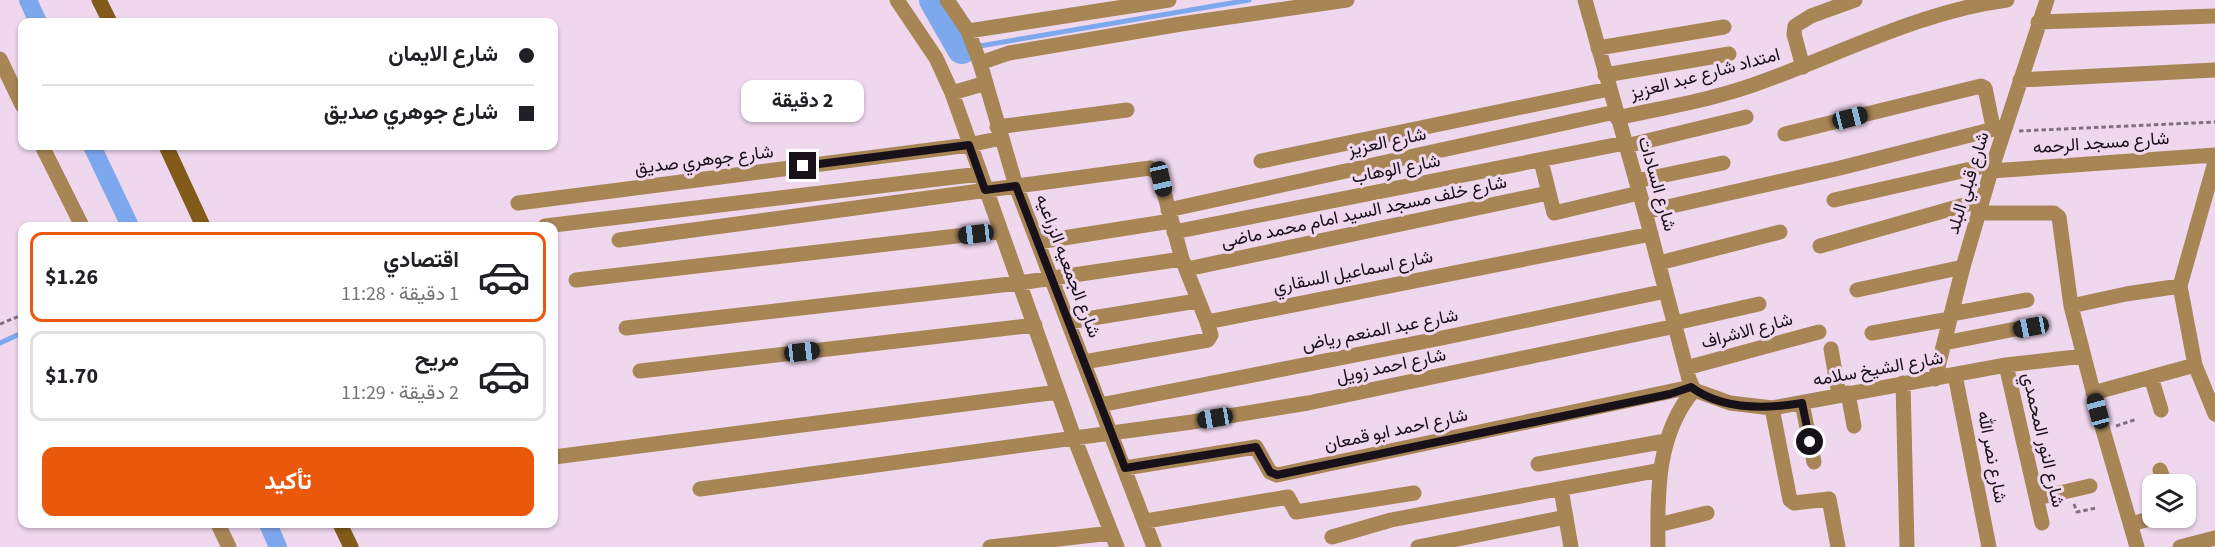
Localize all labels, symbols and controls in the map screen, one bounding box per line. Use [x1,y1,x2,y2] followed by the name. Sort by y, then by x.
[388,38,498,70] text: شارع الايمان
[1626,42,1783,106] street label: امتداد شارع عبد العزيز
[742,79,864,121] callout: 2 دقيقة
[772,87,833,115] text: 2 دقيقة
[324,96,498,128] text: شارع جوهري صديق
[1830,105,1870,131] car
[1344,121,1429,163] street label: شارع العزيز
[2032,126,2170,160] street label: شارع مسجد الرحمه
[1941,129,1997,238] street label: شارع قبلي البلد
[1632,134,1682,234] street label: شارع السادات
[633,139,775,183] street label: شارع جوهري صديق
[1349,148,1443,190] street label: شارع الوهاب
[789,152,816,179] route end
[1148,159,1174,199] car
[1219,169,1509,255] street label: شارع خلف مسجد السيد امام محمد ماضى
[1029,191,1107,341] street label: شارع الجمعيه الزراعيه
[957,223,995,245] car
[383,244,459,276] text: اقتصادي
[1271,244,1436,302] street label: شارع اسماعيل السقاري
[477,250,531,304] icon: car
[45,261,98,293] text: $1.26
[341,280,459,308] text: 1 دقيقة · 11:28
[1300,303,1460,357] street label: شارع عبد المنعم رياض
[1698,307,1796,355] street label: شارع الاشراف
[2012,315,2050,339] car
[783,341,821,363] car
[1334,342,1448,390] street label: شارع احمد زويل
[415,343,459,375] text: مريح
[1811,345,1945,393] street label: شارع الشيخ سلامه
[477,349,531,403] icon: car
[45,360,98,392] text: $1.70
[2013,370,2071,510] street label: شارع النور المحمدي
[341,379,459,407] text: 2 دقيقة · 11:29
[2085,391,2111,431] car
[1322,403,1470,457] street label: شارع احمد ابو قمعان
[1196,406,1234,430] car
[1971,409,2013,505] street label: شارع نصر الله
[1796,428,1823,455] route start
[42,447,534,516] button: تأكيد
[2142,474,2196,528] map controls
[2142,474,2196,528] button: layers

